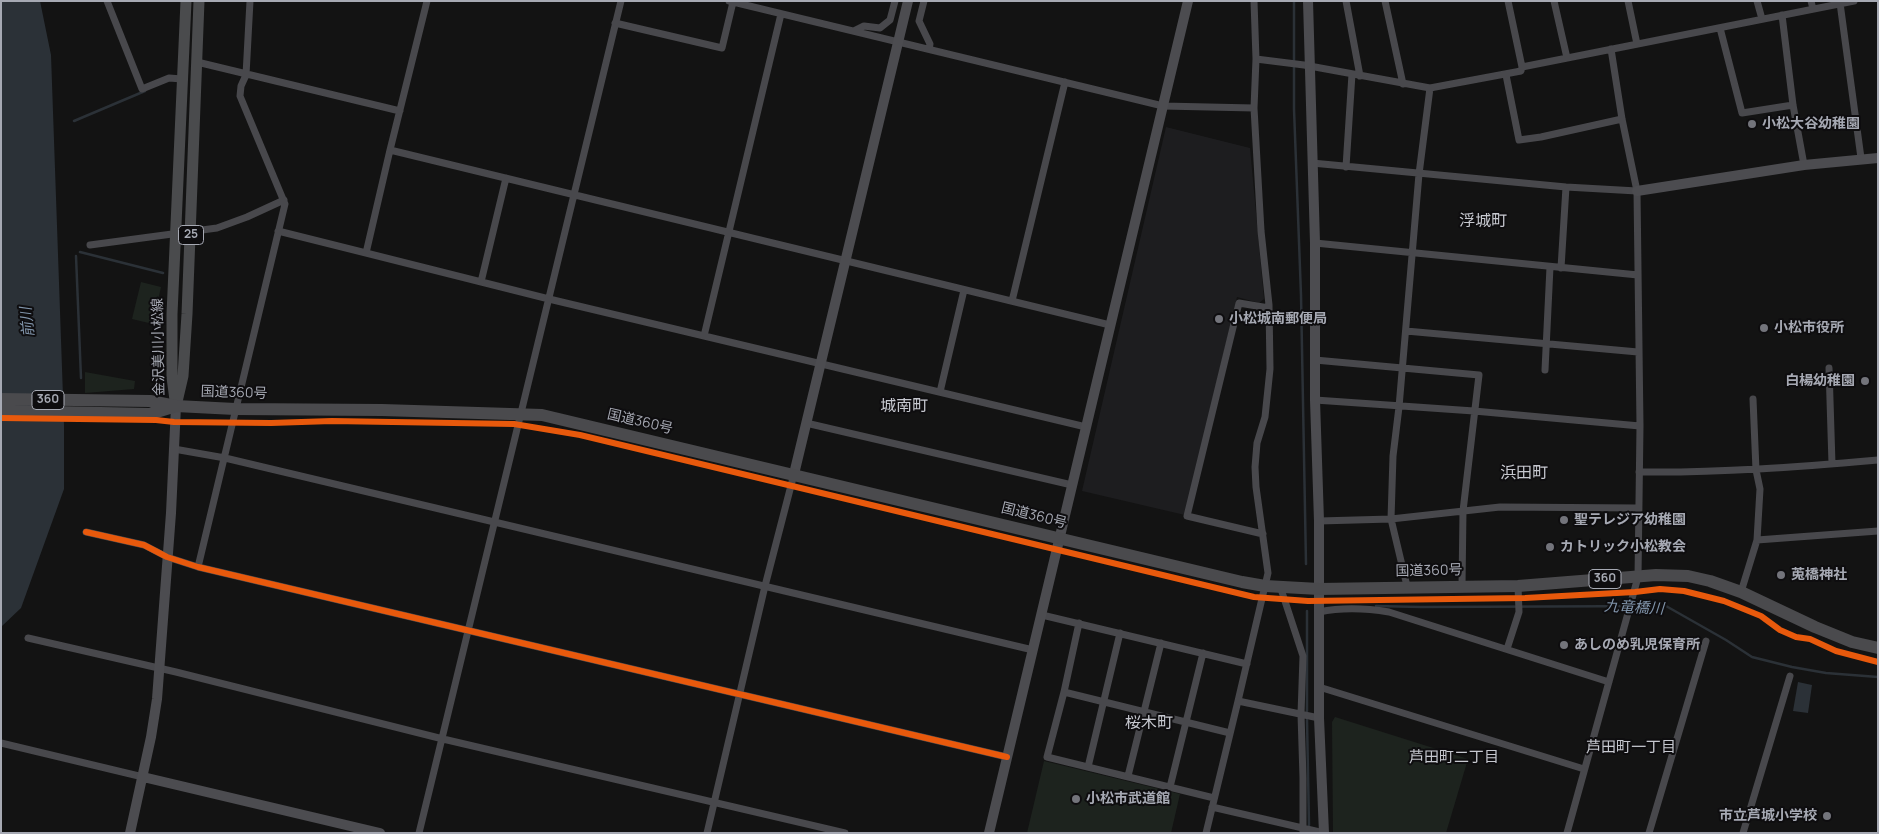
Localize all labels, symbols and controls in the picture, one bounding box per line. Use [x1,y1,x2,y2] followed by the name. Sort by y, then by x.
[1762,116,1860,132] place label: 小松大谷幼稚園
[1746,118,1758,130] marker: 小松大谷幼稚園
[1459,212,1507,232] district label: 浮城町
[178,226,204,244] road number: 25
[150,298,168,396] street label: 金沢美川小松線
[17,306,39,338] water label: 前川
[1229,311,1327,327] place label: 小松城南郵便局
[1213,313,1225,325] marker: 小松城南郵便局
[1774,320,1844,336] place label: 小松市役所
[1758,322,1770,334] marker: 小松市役所
[1785,373,1855,389] place label: 白楊幼稚園
[1859,375,1871,387] marker: 白楊幼稚園
[200,383,268,403] street label: 国道360号
[32,390,64,410] road number: 360
[880,397,928,417] district label: 城南町
[605,406,675,438] street label: 国道360号
[1500,464,1548,484] district label: 浜田町
[999,500,1069,532] street label: 国道360号
[1574,512,1686,528] place label: 聖テレジア幼稚園
[1558,514,1570,526] marker: 聖テレジア幼稚園
[1560,539,1686,555] place label: カトリック小松教会
[1544,541,1556,553] marker: カトリック小松教会
[1395,562,1463,580] street label: 国道360号
[1791,567,1847,583] place label: 莵橋神社
[1775,569,1787,581] marker: 莵橋神社
[1589,570,1621,588] road number: 360
[1604,597,1664,619] water label: 九竜橋川
[1574,637,1700,653] place label: あしのめ乳児保育所
[1558,639,1570,651] marker: あしのめ乳児保育所
[1125,714,1173,734] district label: 桜木町
[1586,739,1676,757] district label: 芦田町一丁目
[1409,749,1499,767] district label: 芦田町二丁目
[1086,791,1170,807] place label: 小松市武道館
[1070,793,1082,805] marker: 小松市武道館
[1719,808,1817,824] place label: 市立芦城小学校
[1821,810,1833,822] marker: 市立芦城小学校

